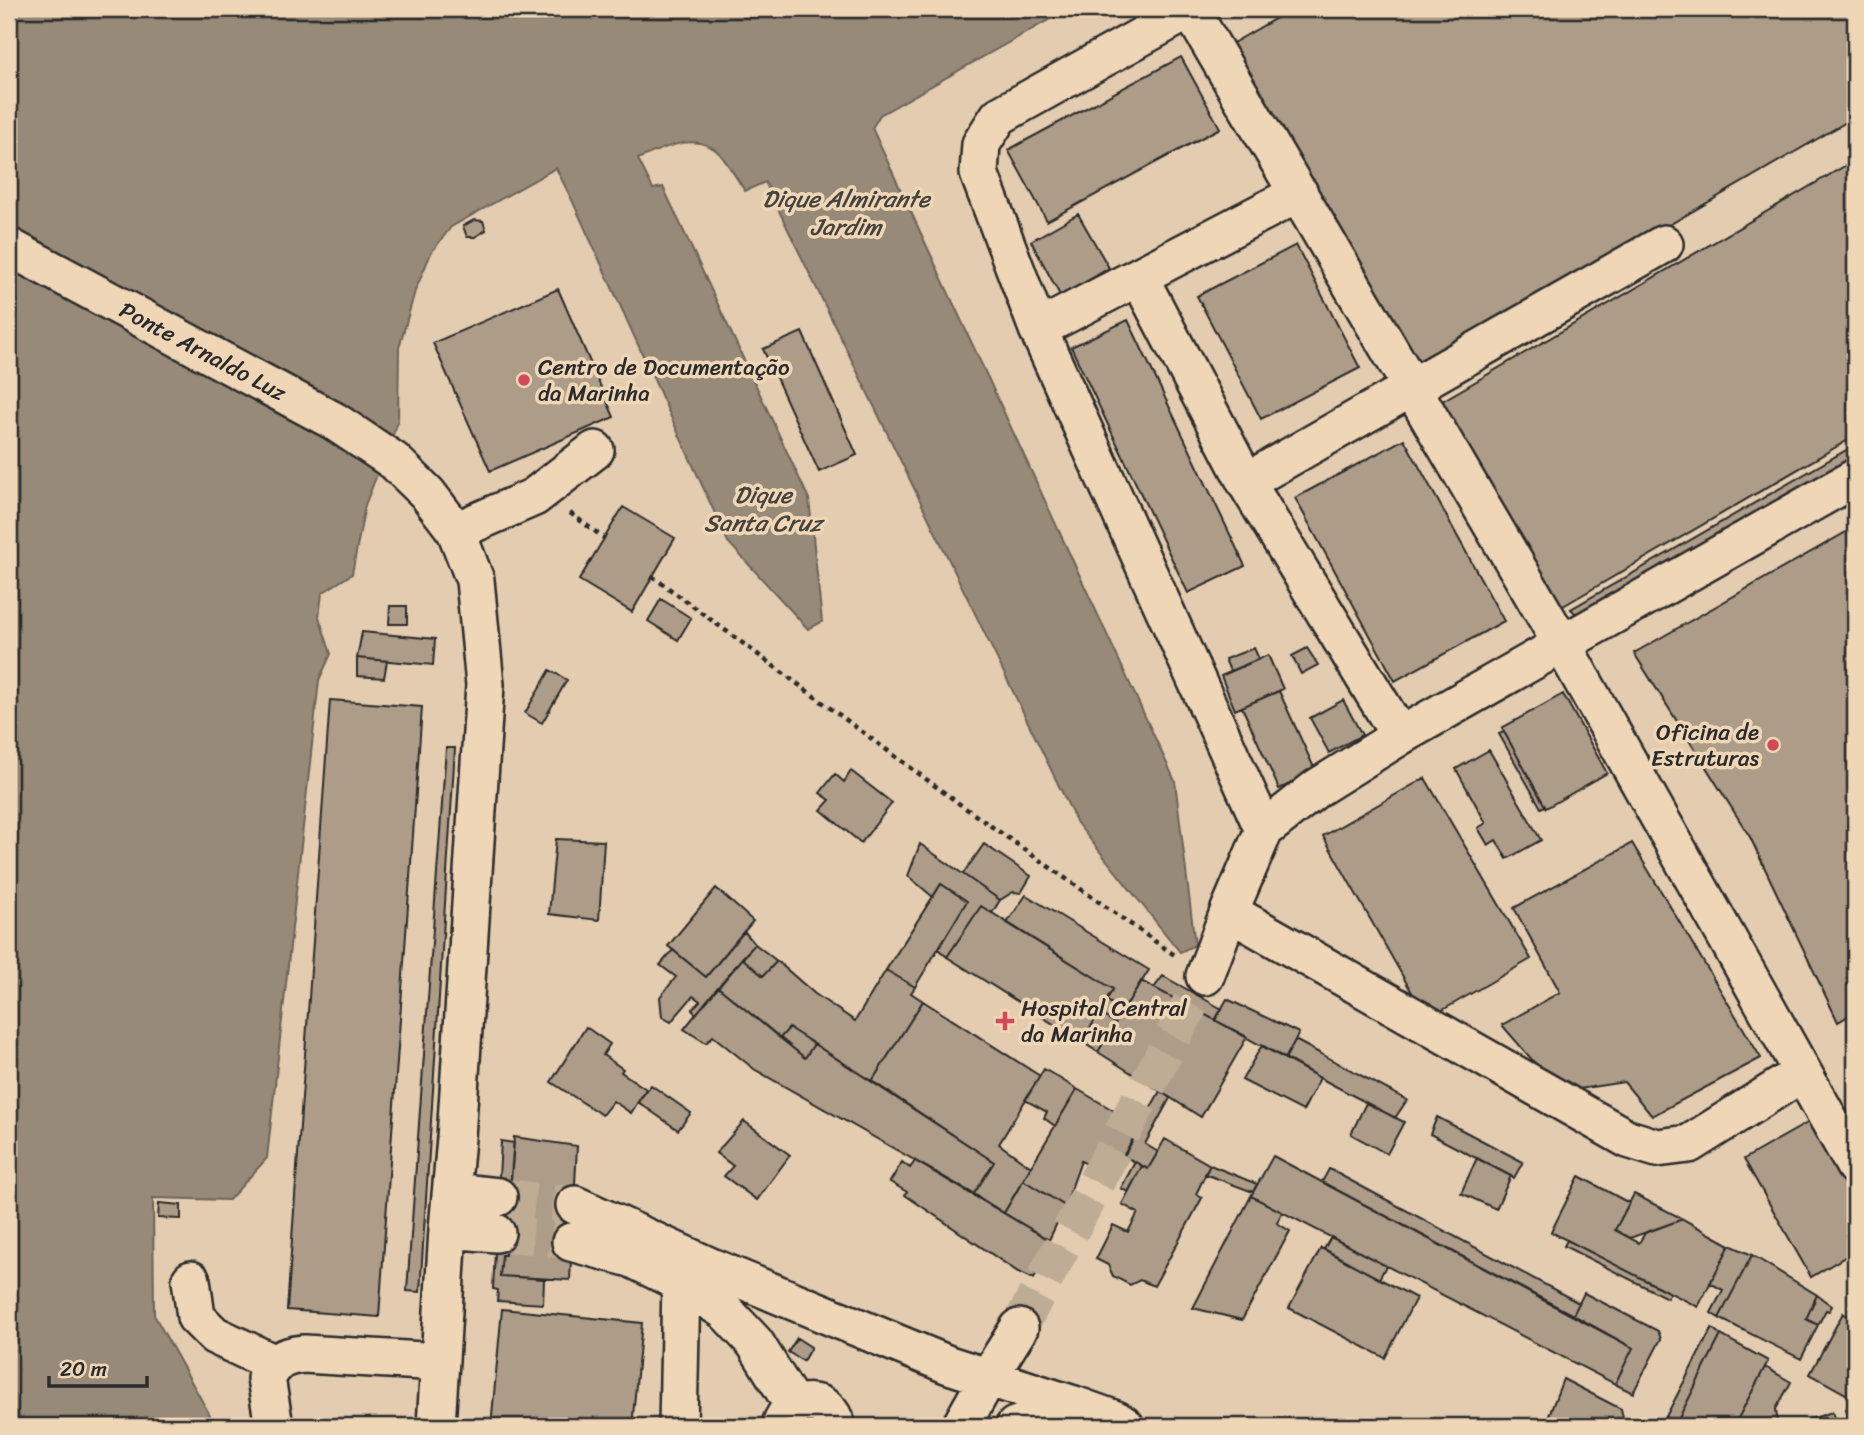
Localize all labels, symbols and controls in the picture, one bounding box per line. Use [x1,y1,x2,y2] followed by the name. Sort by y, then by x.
[762,178,932,248] water label: Dique Almirante Jardim
[112,290,295,413] street label: Ponte Arnaldo Luz
[538,347,790,414] place label: Centro de Documentação da Marinha
[516,372,532,388] marker: Centro de Documentação da Marinha
[704,474,826,544] water label: Dique Santa Cruz
[1651,712,1760,779] place label: Oficina de Estruturas
[1765,737,1781,753] marker: Oficina de Estruturas
[1021,988,1187,1055] place label: Hospital Central da Marinha
[995,1011,1015,1031] marker: Hospital Central da Marinha
[49,1344,147,1388] scale bar
[60,1350,107,1388] text: 20 m

